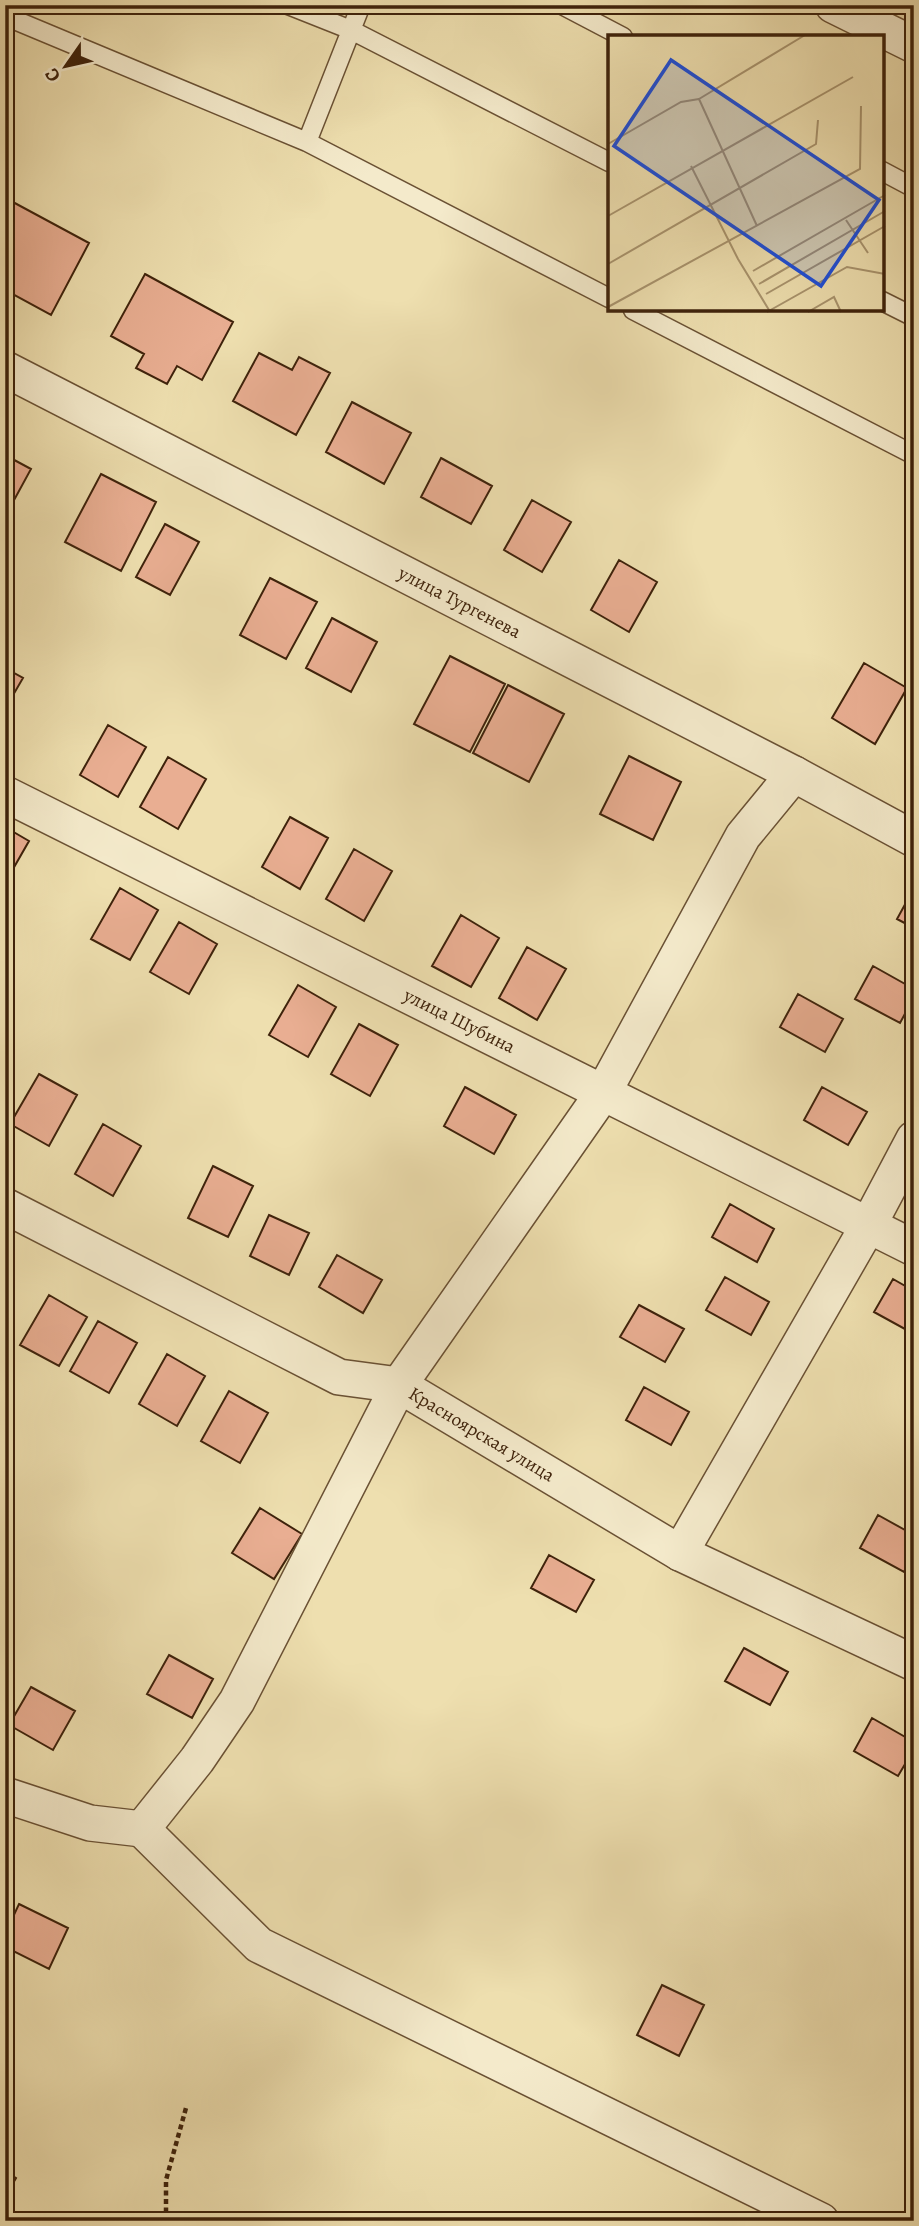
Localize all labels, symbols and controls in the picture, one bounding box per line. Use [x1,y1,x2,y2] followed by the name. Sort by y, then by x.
[32,32,102,102] north arrow
[608,35,884,312] inset map
[39,63,67,87] text: С
[393,560,526,645] street label: улица Тургенева
[398,982,520,1060] street label: улица Шубина
[404,1381,560,1488] street label: Красноярская улица

